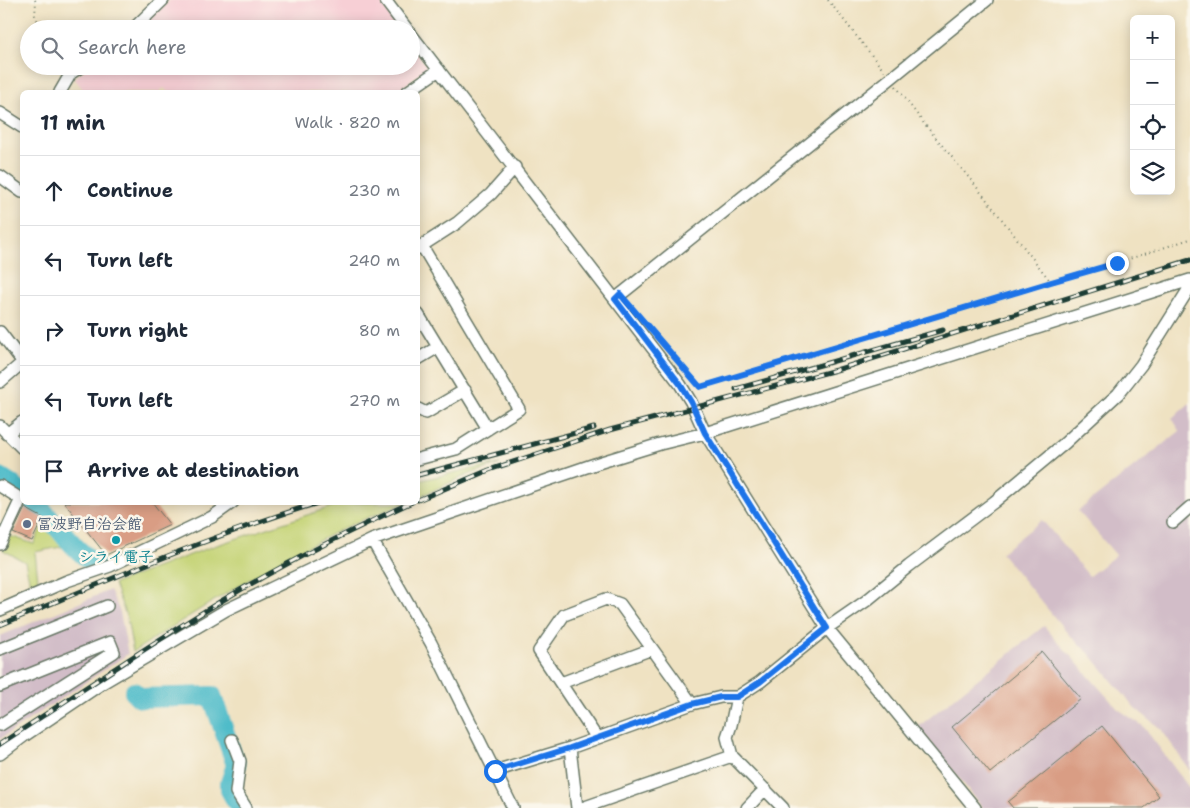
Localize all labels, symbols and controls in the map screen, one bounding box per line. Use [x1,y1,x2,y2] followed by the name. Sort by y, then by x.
[1130,15,1175,195] map controls
[1130,15,1175,60] button: +
[20,20,420,75] search box
[38,34,66,62] icon: search
[78,35,187,60] text: Search here
[1130,60,1175,105] button: −
[1130,105,1175,150] button: locate
[40,109,105,137] text: 11 min
[295,112,400,133] text: Walk · 820 m
[1130,150,1175,195] button: layers
[40,177,68,205] icon: ahead
[87,178,173,203] text: Continue
[348,180,400,201] text: 230 m
[40,247,68,275] icon: left
[87,248,173,273] text: Turn left
[348,250,400,271] text: 240 m
[1106,252,1129,275] route end
[40,317,68,345] icon: right
[87,318,188,343] text: Turn right
[359,320,400,341] text: 80 m
[40,387,68,415] icon: left
[87,388,173,413] text: Turn left
[349,390,400,411] text: 270 m
[40,457,68,485] icon: arrive
[87,458,299,483] text: Arrive at destination
[37,514,142,534] place label: 冨波野自治会館
[21,518,33,530] marker: 冨波野自治会館
[110,534,122,546] marker: シライ電子
[79,547,153,567] place label: シライ電子
[484,760,507,783] route start

